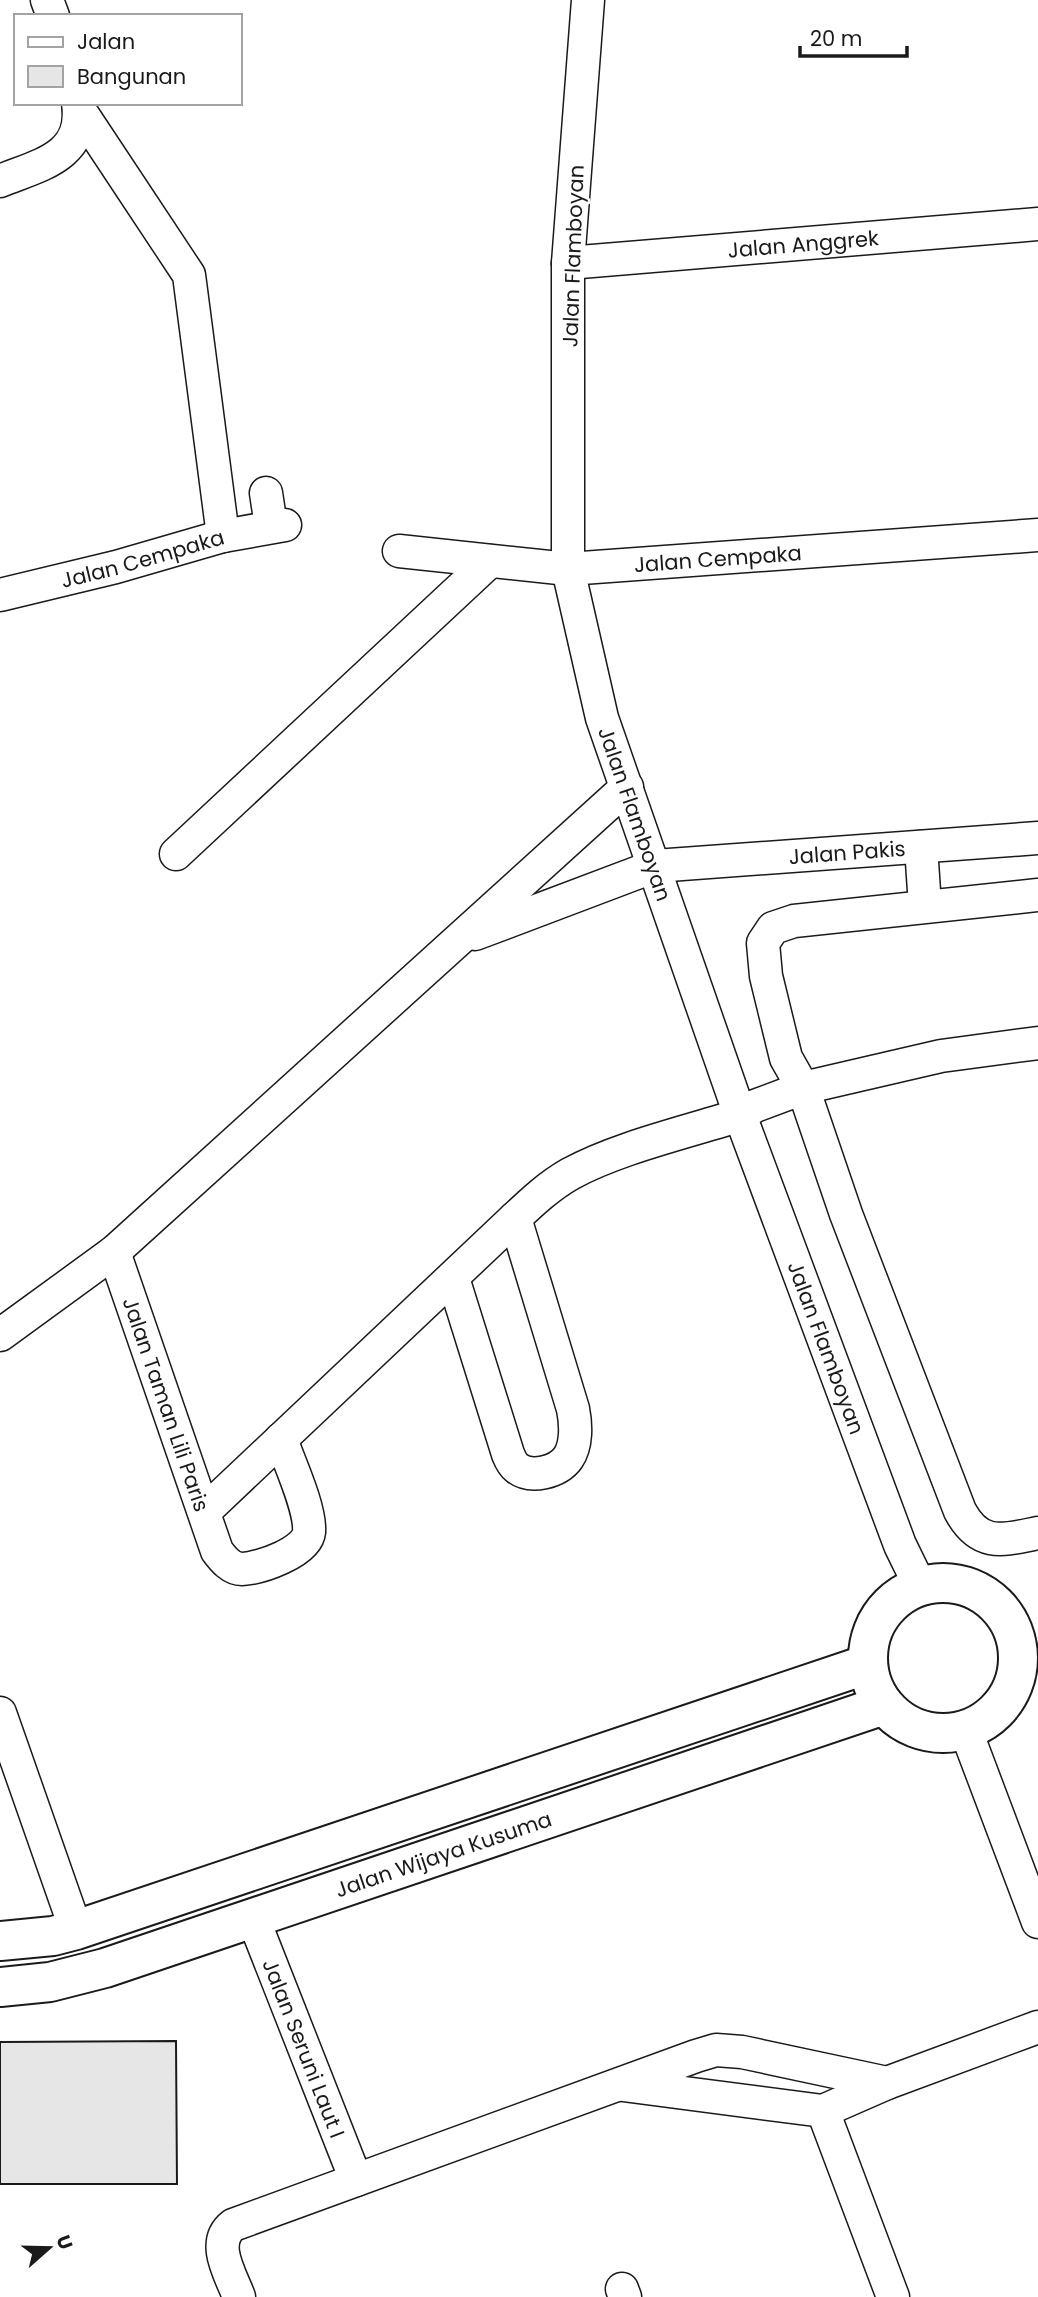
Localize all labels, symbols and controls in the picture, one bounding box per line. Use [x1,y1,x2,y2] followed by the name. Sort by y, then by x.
[14,14,242,105] legend
[800,14,907,58] scale bar
[810,24,863,53] text: 20 m
[77,27,135,56] text: Jalan
[77,62,186,91] text: Bangunan
[555,164,591,348] street label: Jalan Flamboyan
[727,223,880,264] street label: Jalan Anggrek
[58,522,227,594] street label: Jalan Cempaka
[633,538,803,579] street label: Jalan Cempaka
[592,723,679,905] street label: Jalan Flamboyan
[788,833,907,871] street label: Jalan Pakis
[781,1257,872,1438] street label: Jalan Flamboyan
[116,1293,217,1515] street label: Jalan Taman Lili Paris
[331,1804,555,1904] street label: Jalan Wijaya Kusuma
[256,1955,352,2142] street label: Jalan Seruni Laut I
[14,2213,84,2283] north arrow
[50,2231,79,2253] text: U

